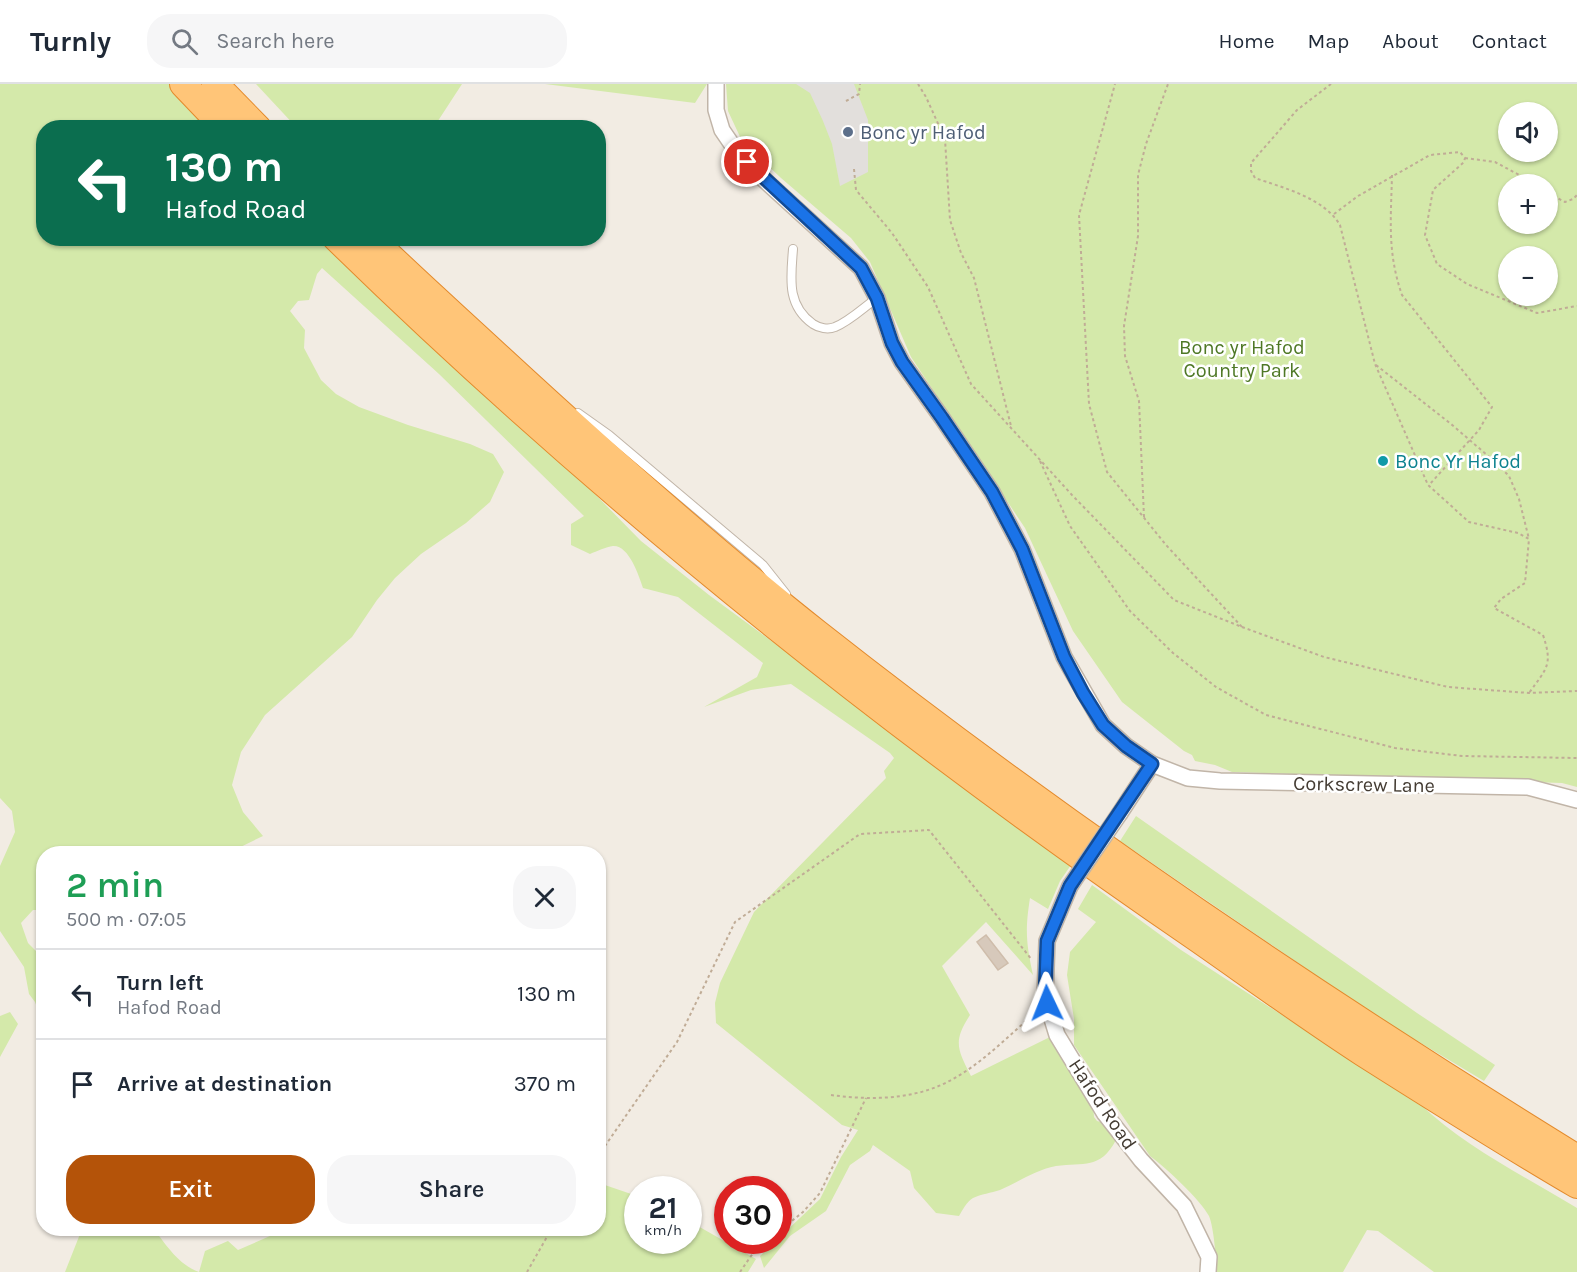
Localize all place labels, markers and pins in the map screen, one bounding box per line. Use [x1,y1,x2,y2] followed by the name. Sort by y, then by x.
[860,121,986,144] place label: Bonc yr Hafod
[841,125,855,139] marker: Bonc yr Hafod
[721,136,772,187] pin
[1395,450,1521,473] place label: Bonc Yr Hafod
[1376,454,1390,468] marker: Bonc Yr Hafod

